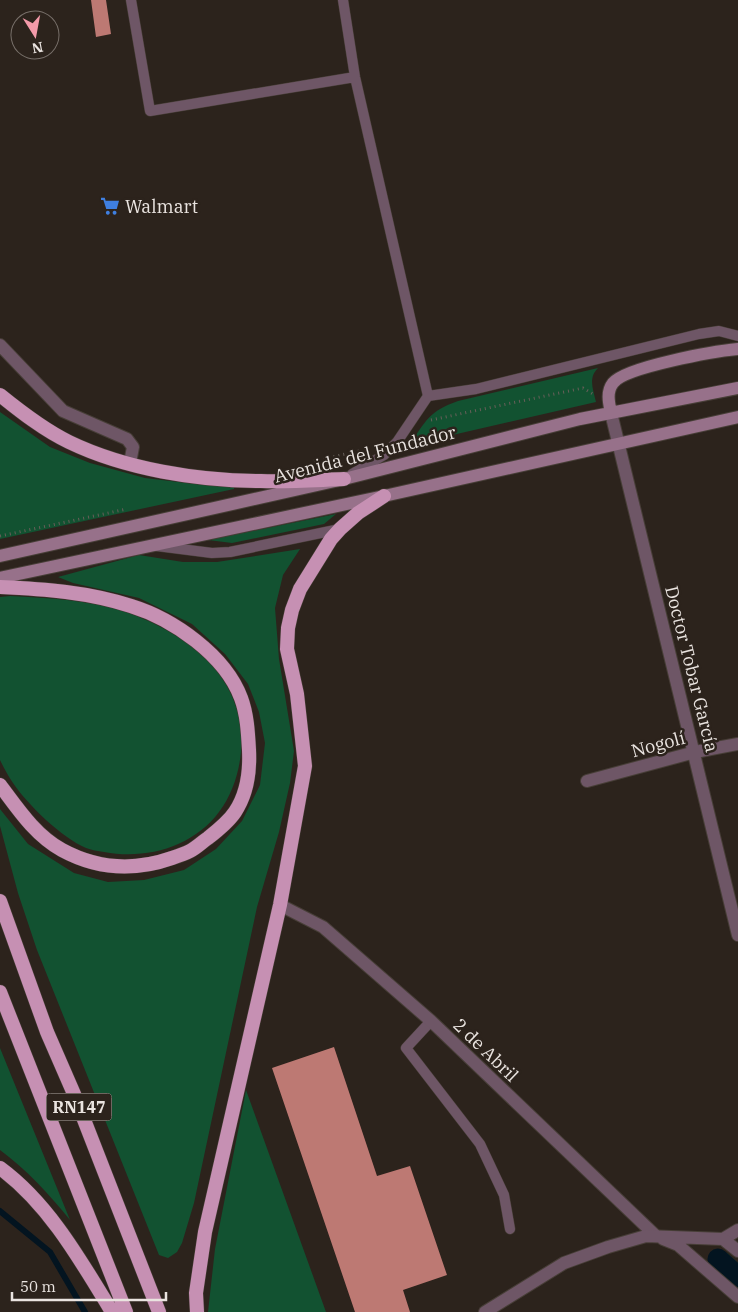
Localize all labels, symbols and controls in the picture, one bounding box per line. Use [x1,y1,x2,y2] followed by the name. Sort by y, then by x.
[10,10,60,60] north arrow
[30,38,45,58] text: N
[99,195,121,217] supermarket icon: Walmart
[125,195,198,218] place label: Walmart
[272,420,458,488] street label: Avenida del Fundador
[660,583,724,755] street label: Doctor Tobar García
[628,726,688,762] street label: Nogolí
[449,1013,523,1087] street label: 2 de Abril
[46,1094,112,1120] road number: RN147
[12,1270,166,1302] scale bar
[20,1277,56,1296] text: 50 m

